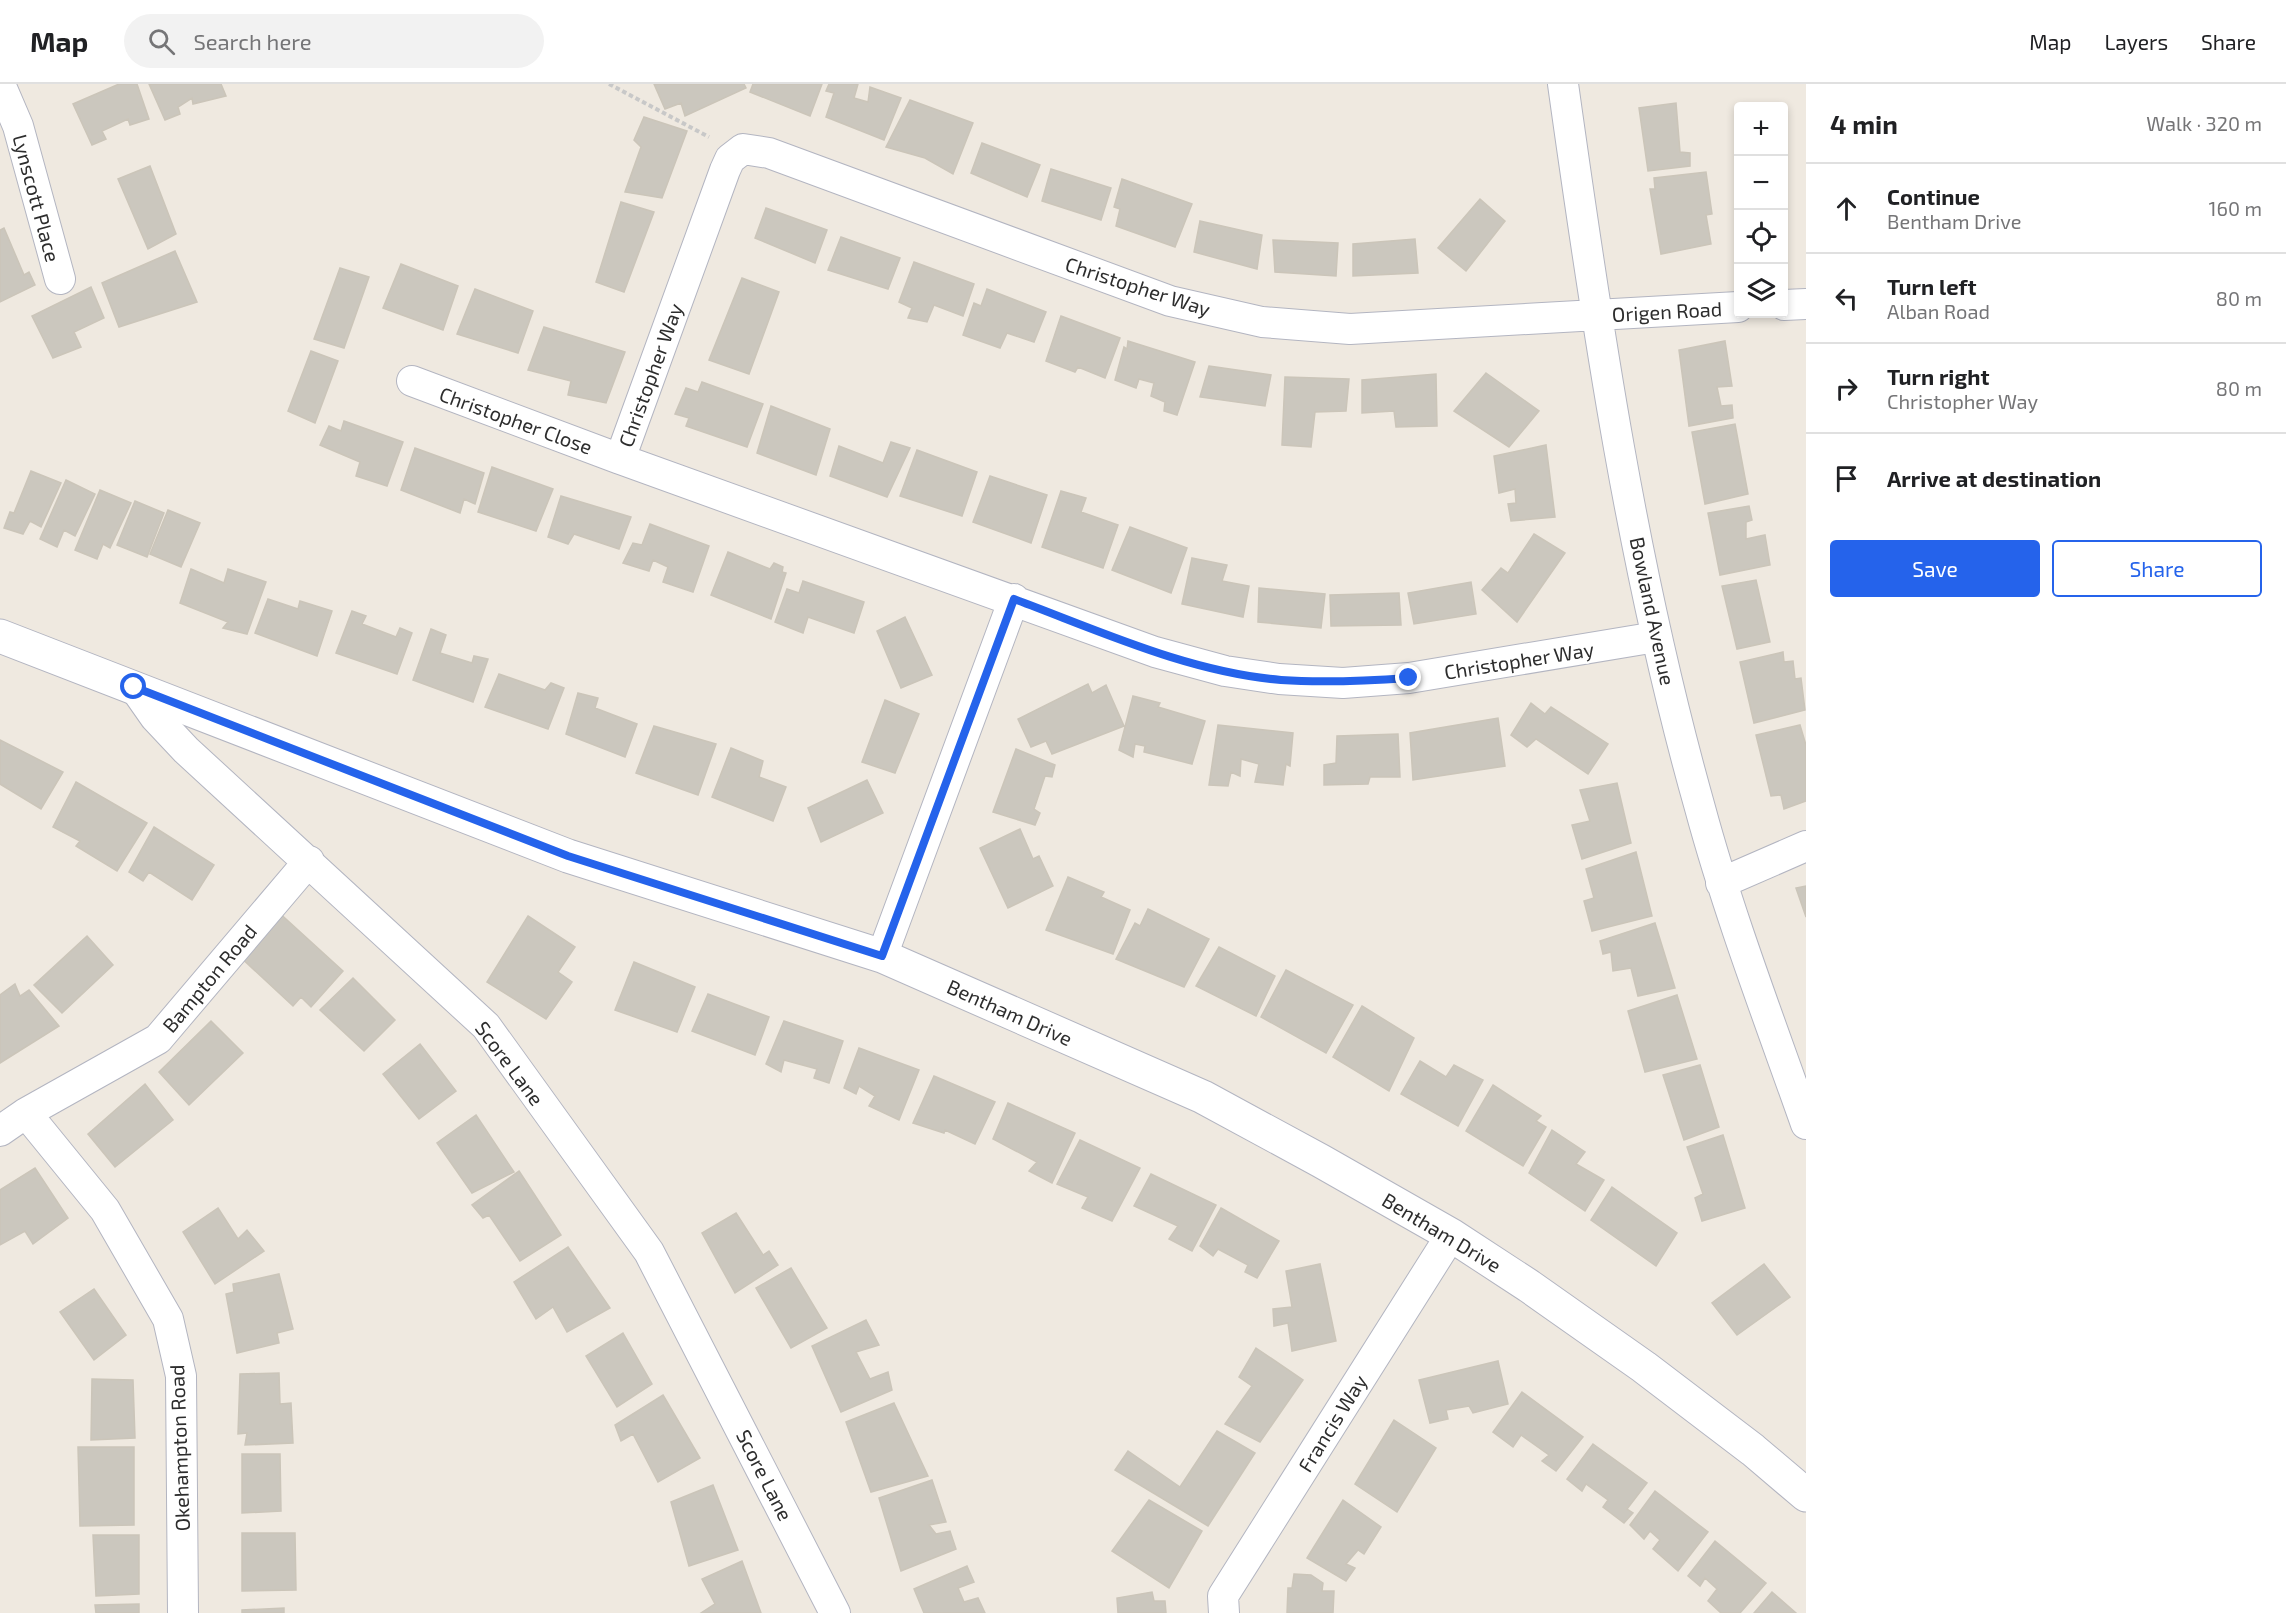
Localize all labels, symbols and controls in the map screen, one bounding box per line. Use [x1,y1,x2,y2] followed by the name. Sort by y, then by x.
[124,14,544,68] search box
[30,24,88,58] text: Map
[145,25,178,58] icon: search
[193,28,312,54] text: Search here
[2029,29,2071,54] text: Map
[2104,29,2168,54] text: Layers
[2201,29,2256,54] text: Share
[1734,102,1788,318] map controls
[1734,102,1788,156] button: +
[1830,108,1898,139] text: 4 min
[2146,111,2262,135] text: Walk · 320 m
[8,132,66,264] street label: Lynscott Place
[1734,156,1788,210] button: −
[1887,183,1980,209] text: Continue
[1830,192,1863,225] icon: ahead
[2209,196,2262,220] text: 160 m
[1887,209,2021,233] text: Bentham Drive
[1734,210,1788,264] button: locate
[1062,251,1214,321] street label: Christopher Way
[1734,264,1788,318] button: layers
[1887,273,1976,299] text: Turn left
[1830,282,1863,315] icon: left
[2216,286,2262,310] text: 80 m
[1611,296,1723,326] street label: Origen Road
[613,299,687,450] street label: Christopher Way
[1887,299,1990,323] text: Alban Road
[1887,363,1989,389] text: Turn right
[1830,372,1863,405] icon: right
[2216,376,2262,400] text: 80 m
[436,381,596,459] street label: Christopher Close
[1887,389,2038,413] text: Christopher Way
[1830,462,1863,495] icon: arrive
[1887,465,2101,491] text: Arrive at destination
[1626,535,1680,687] street label: Bowland Avenue
[1830,540,2040,597] button: Save
[2052,540,2262,597] button: Share
[1442,636,1596,684] street label: Christopher Way
[1395,664,1421,690] route end
[120,673,146,699] route start
[157,919,261,1037] street label: Bampton Road
[944,974,1076,1050] street label: Bentham Drive
[471,1016,549,1110] street label: Score Lane
[1378,1187,1506,1277] street label: Bentham Drive
[164,1364,194,1532] street label: Okehampton Road
[1293,1369,1372,1476] street label: Francis Way
[732,1426,798,1524] street label: Score Lane

